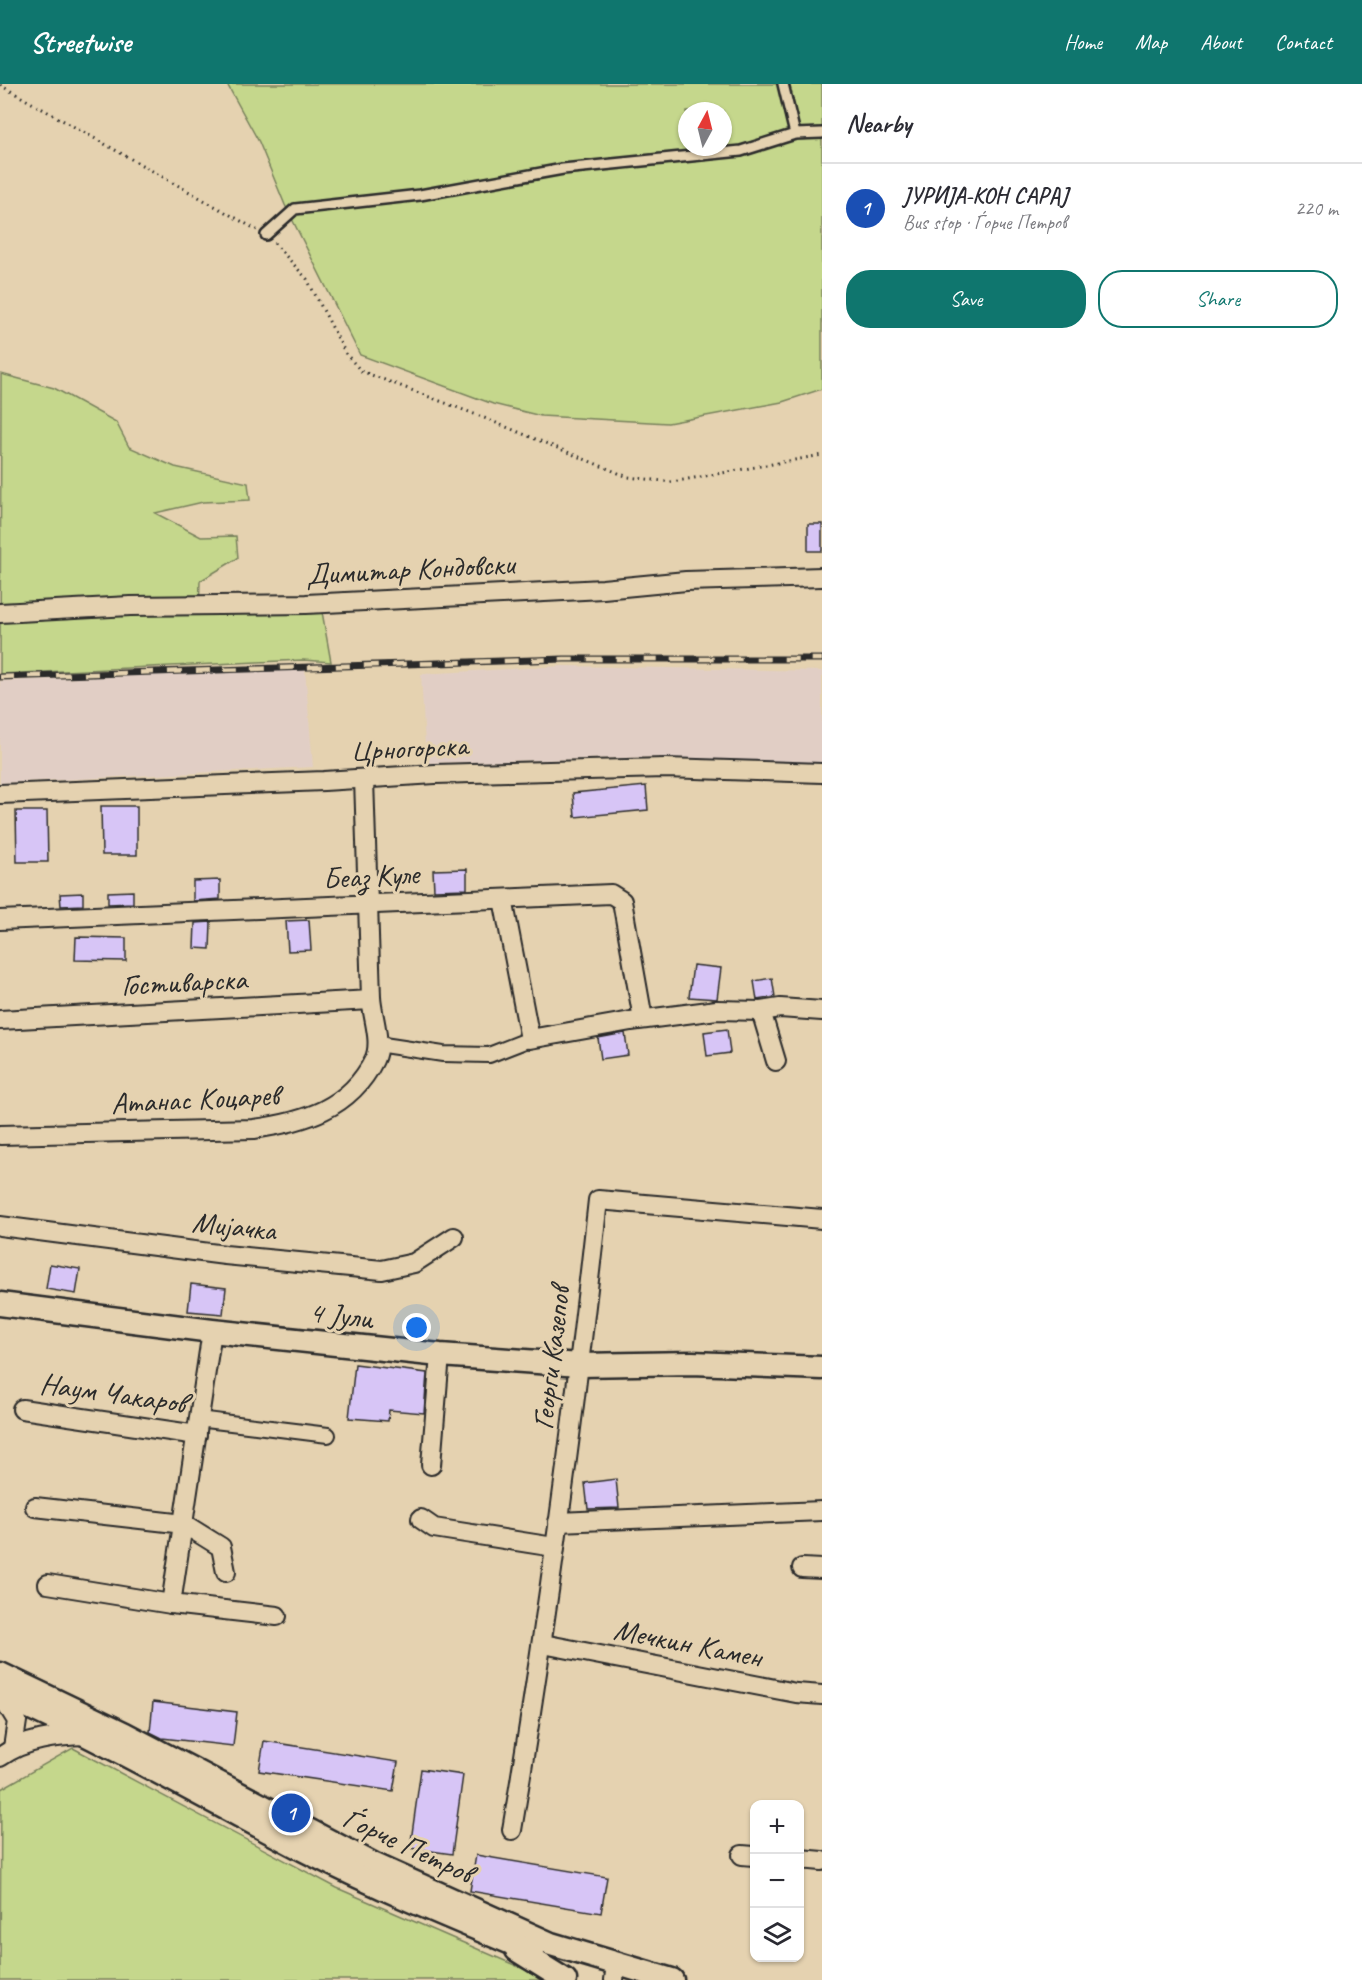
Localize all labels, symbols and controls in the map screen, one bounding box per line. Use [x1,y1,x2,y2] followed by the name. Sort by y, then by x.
[30,25,131,60] text: Streetwise
[1064,29,1102,55] text: Home
[1135,29,1167,55] text: Map
[1200,29,1242,55] text: About
[1275,29,1332,55] text: Contact
[678,102,732,156] north arrow
[846,107,911,140] text: Nearby
[903,182,1068,210] text: ЈУРИЈА-КОН САРАЈ
[861,196,870,221] text: 1
[1295,196,1338,221] text: 220 m
[903,210,1067,235] text: Bus stop · Ѓорче Петров
[846,270,1086,328] button: Save
[1098,270,1338,328] button: Share
[305,544,517,593] street label: Димитар Кондовски
[350,726,471,770] street label: Црногорска
[322,854,422,897] street label: Беаз Куле
[120,960,250,1004] street label: Гостиварска
[110,1075,286,1122] street label: Атанас Коцарев
[190,1203,280,1249] street label: Мијачка
[523,1279,579,1432] street label: Георги Казепов
[307,1293,376,1337] street label: 4 Јули
[402,1313,431,1342] your location
[38,1364,195,1423] street label: Наум Чакаров
[611,1610,767,1676] street label: Мечкин Камен
[272,1790,310,1836] pin: 1
[337,1798,484,1894] street label: Ѓорче Петров
[750,1800,804,1962] map controls
[750,1800,804,1854] button: +
[750,1854,804,1908] button: −
[750,1908,804,1962] button: layers

